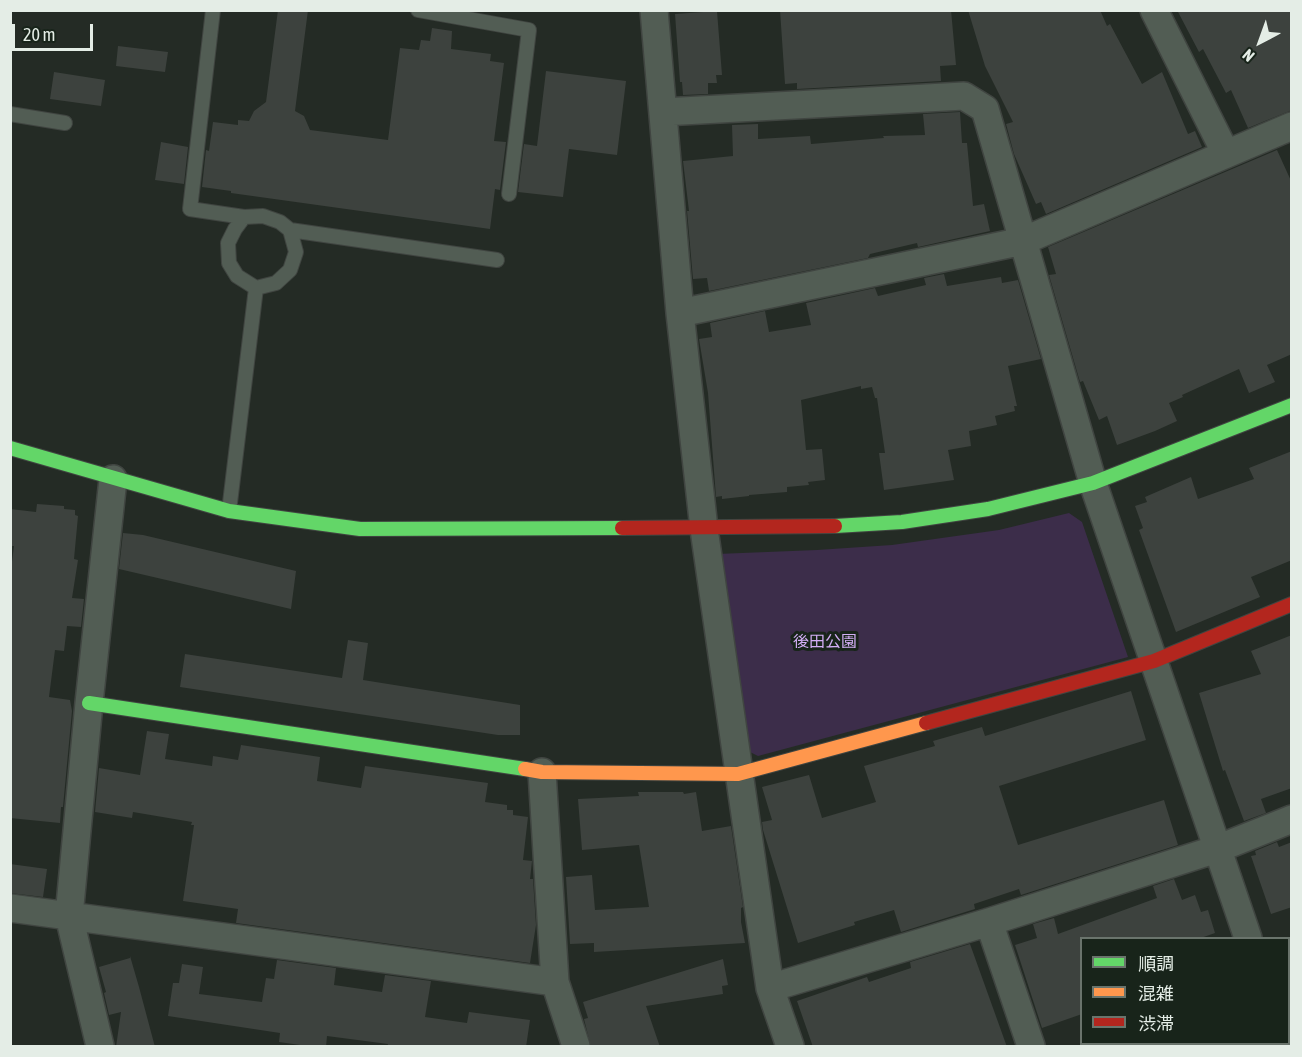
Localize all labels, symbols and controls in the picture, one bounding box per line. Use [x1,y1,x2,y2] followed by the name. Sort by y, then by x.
[15,12,96,50] scale bar
[1230,12,1290,72] north arrow
[23,24,55,45] text: 20 m
[1239,46,1258,65] text: N
[793,632,857,652] park label: 後田公園
[1080,937,1290,1045] legend
[1138,953,1174,974] text: 順調
[1138,983,1174,1004] text: 混雑
[1138,1013,1174,1034] text: 渋滞

